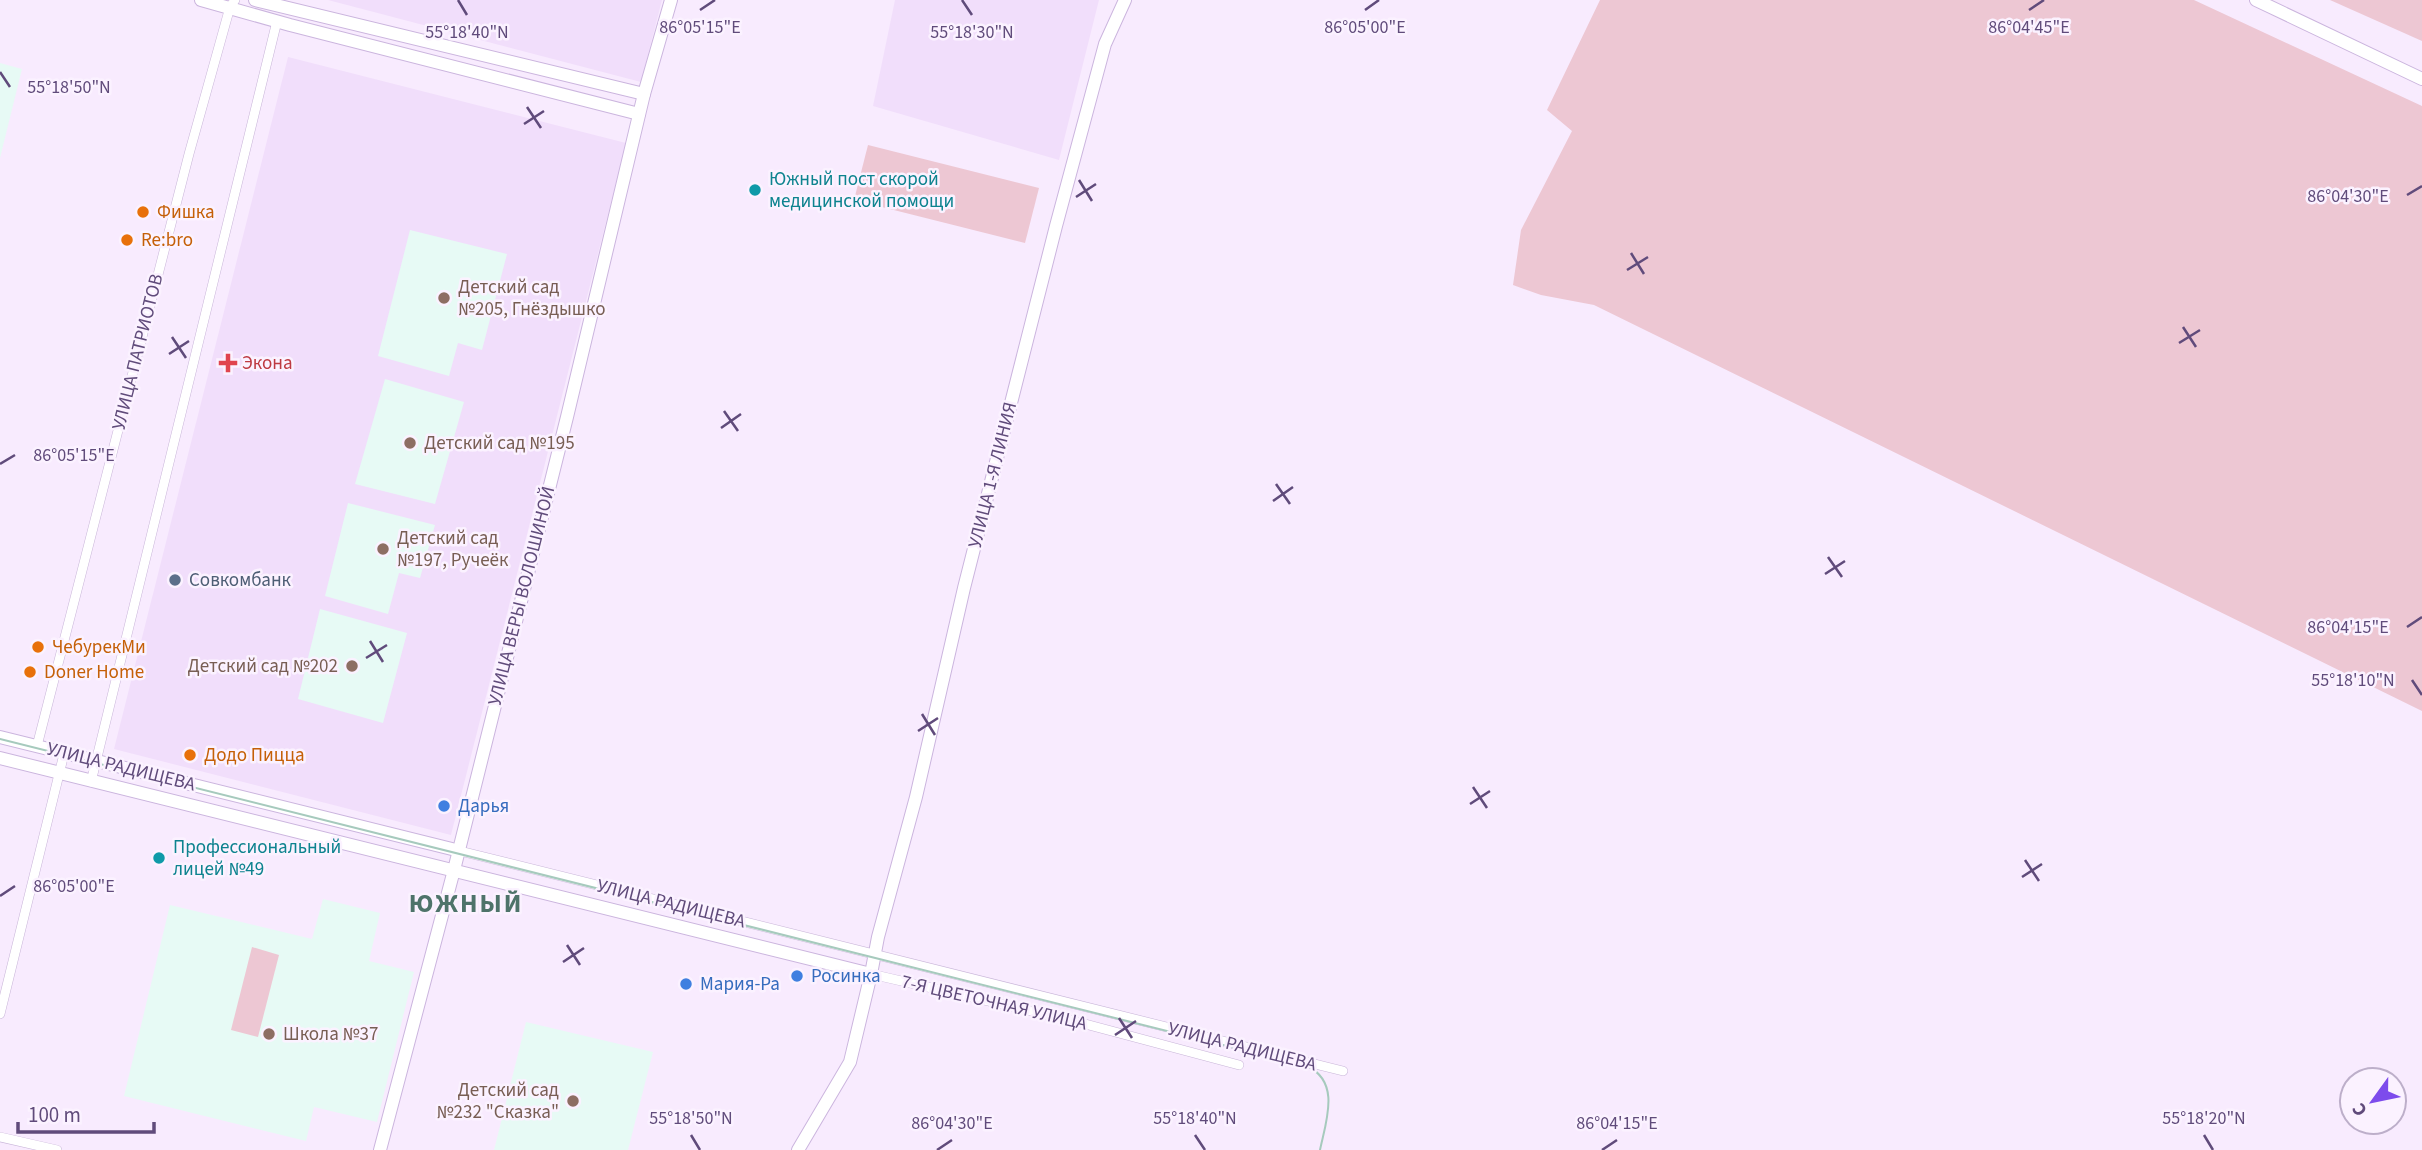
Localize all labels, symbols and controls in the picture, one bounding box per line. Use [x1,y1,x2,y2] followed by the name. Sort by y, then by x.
[659,15,741,40] text: 86°05'15"E
[1324,15,1406,40] text: 86°05'00"E
[1988,15,2070,40] text: 86°04'45"E
[425,20,509,45] text: 55°18'40"N
[930,20,1014,45] text: 55°18'30"N
[27,75,111,100] text: 55°18'50"N
[769,166,954,215] place label: Южный пост скорой медицинской помощи
[747,182,763,198] marker: Южный пост скорой медицинской помощи
[2307,184,2389,209] text: 86°04'30"E
[157,199,215,226] place label: Фишка
[135,204,151,220] marker: Фишка
[141,227,193,254] place label: Re:bro
[119,232,135,248] marker: Re:bro
[106,271,170,433] street label: УЛИЦА ПАТРИОТОВ
[458,274,605,323] place label: Детский сад №205, Гнёздышко
[436,290,452,306] marker: Детский сад №205, Гнёздышко
[242,350,292,377] place label: Экона
[220,355,236,371] marker: Экона
[962,399,1024,551] street label: УЛИЦА 1-Я ЛИНИЯ
[424,430,575,457] place label: Детский сад №195
[402,435,418,451] marker: Детский сад №195
[33,443,115,468] text: 86°05'15"E
[482,484,562,708] street label: УЛИЦА ВЕРЫ ВОЛОШИНОЙ
[397,525,509,574] place label: Детский сад №197, Ручеёк
[375,541,391,557] marker: Детский сад №197, Ручеёк
[189,567,292,594] place label: Совкомбанк
[167,572,183,588] marker: Совкомбанк
[2307,615,2389,640] text: 86°04'15"E
[52,634,146,661] place label: ЧебурекМи
[30,639,46,655] marker: ЧебурекМи
[187,653,338,680] place label: Детский сад №202
[344,658,360,674] marker: Детский сад №202
[44,659,144,686] place label: Doner Home
[22,664,38,680] marker: Doner Home
[2311,668,2395,693] text: 55°18'10"N
[44,735,199,799] street label: УЛИЦА РАДИЩЕВА
[204,742,305,769] place label: Додо Пицца
[182,747,198,763] marker: Додо Пицца
[458,793,509,820] place label: Дарья
[436,798,452,814] marker: Дарья
[173,834,341,883] place label: Профессиональный лицей №49
[151,850,167,866] marker: Профессиональный лицей №49
[594,872,749,936] street label: УЛИЦА РАДИЩЕВА
[33,874,115,899] text: 86°05'00"E
[409,885,523,922] district label: ЮЖНЫЙ
[811,963,880,990] place label: Росинка
[789,968,805,984] marker: Росинка
[898,968,1090,1038] street label: 7-Я ЦВЕТОЧНАЯ УЛИЦА
[700,971,780,998] place label: Мария-Ра
[678,976,694,992] marker: Мария-Ра
[1165,1015,1320,1079] street label: УЛИЦА РАДИЩЕВА
[283,1021,378,1048] place label: Школа №37
[261,1026,277,1042] marker: Школа №37
[2338,1066,2408,1136] north arrow
[437,1077,559,1126] place label: Детский сад №232 "Сказка"
[18,1090,154,1134] scale bar
[565,1093,581,1109] marker: Детский сад №232 "Сказка"
[2346,1097,2374,1121] text: С
[28,1100,81,1130] text: 100 m
[649,1106,733,1131] text: 55°18'50"N
[1153,1106,1237,1131] text: 55°18'40"N
[2162,1106,2246,1131] text: 55°18'20"N
[911,1111,993,1136] text: 86°04'30"E
[1576,1111,1658,1136] text: 86°04'15"E

